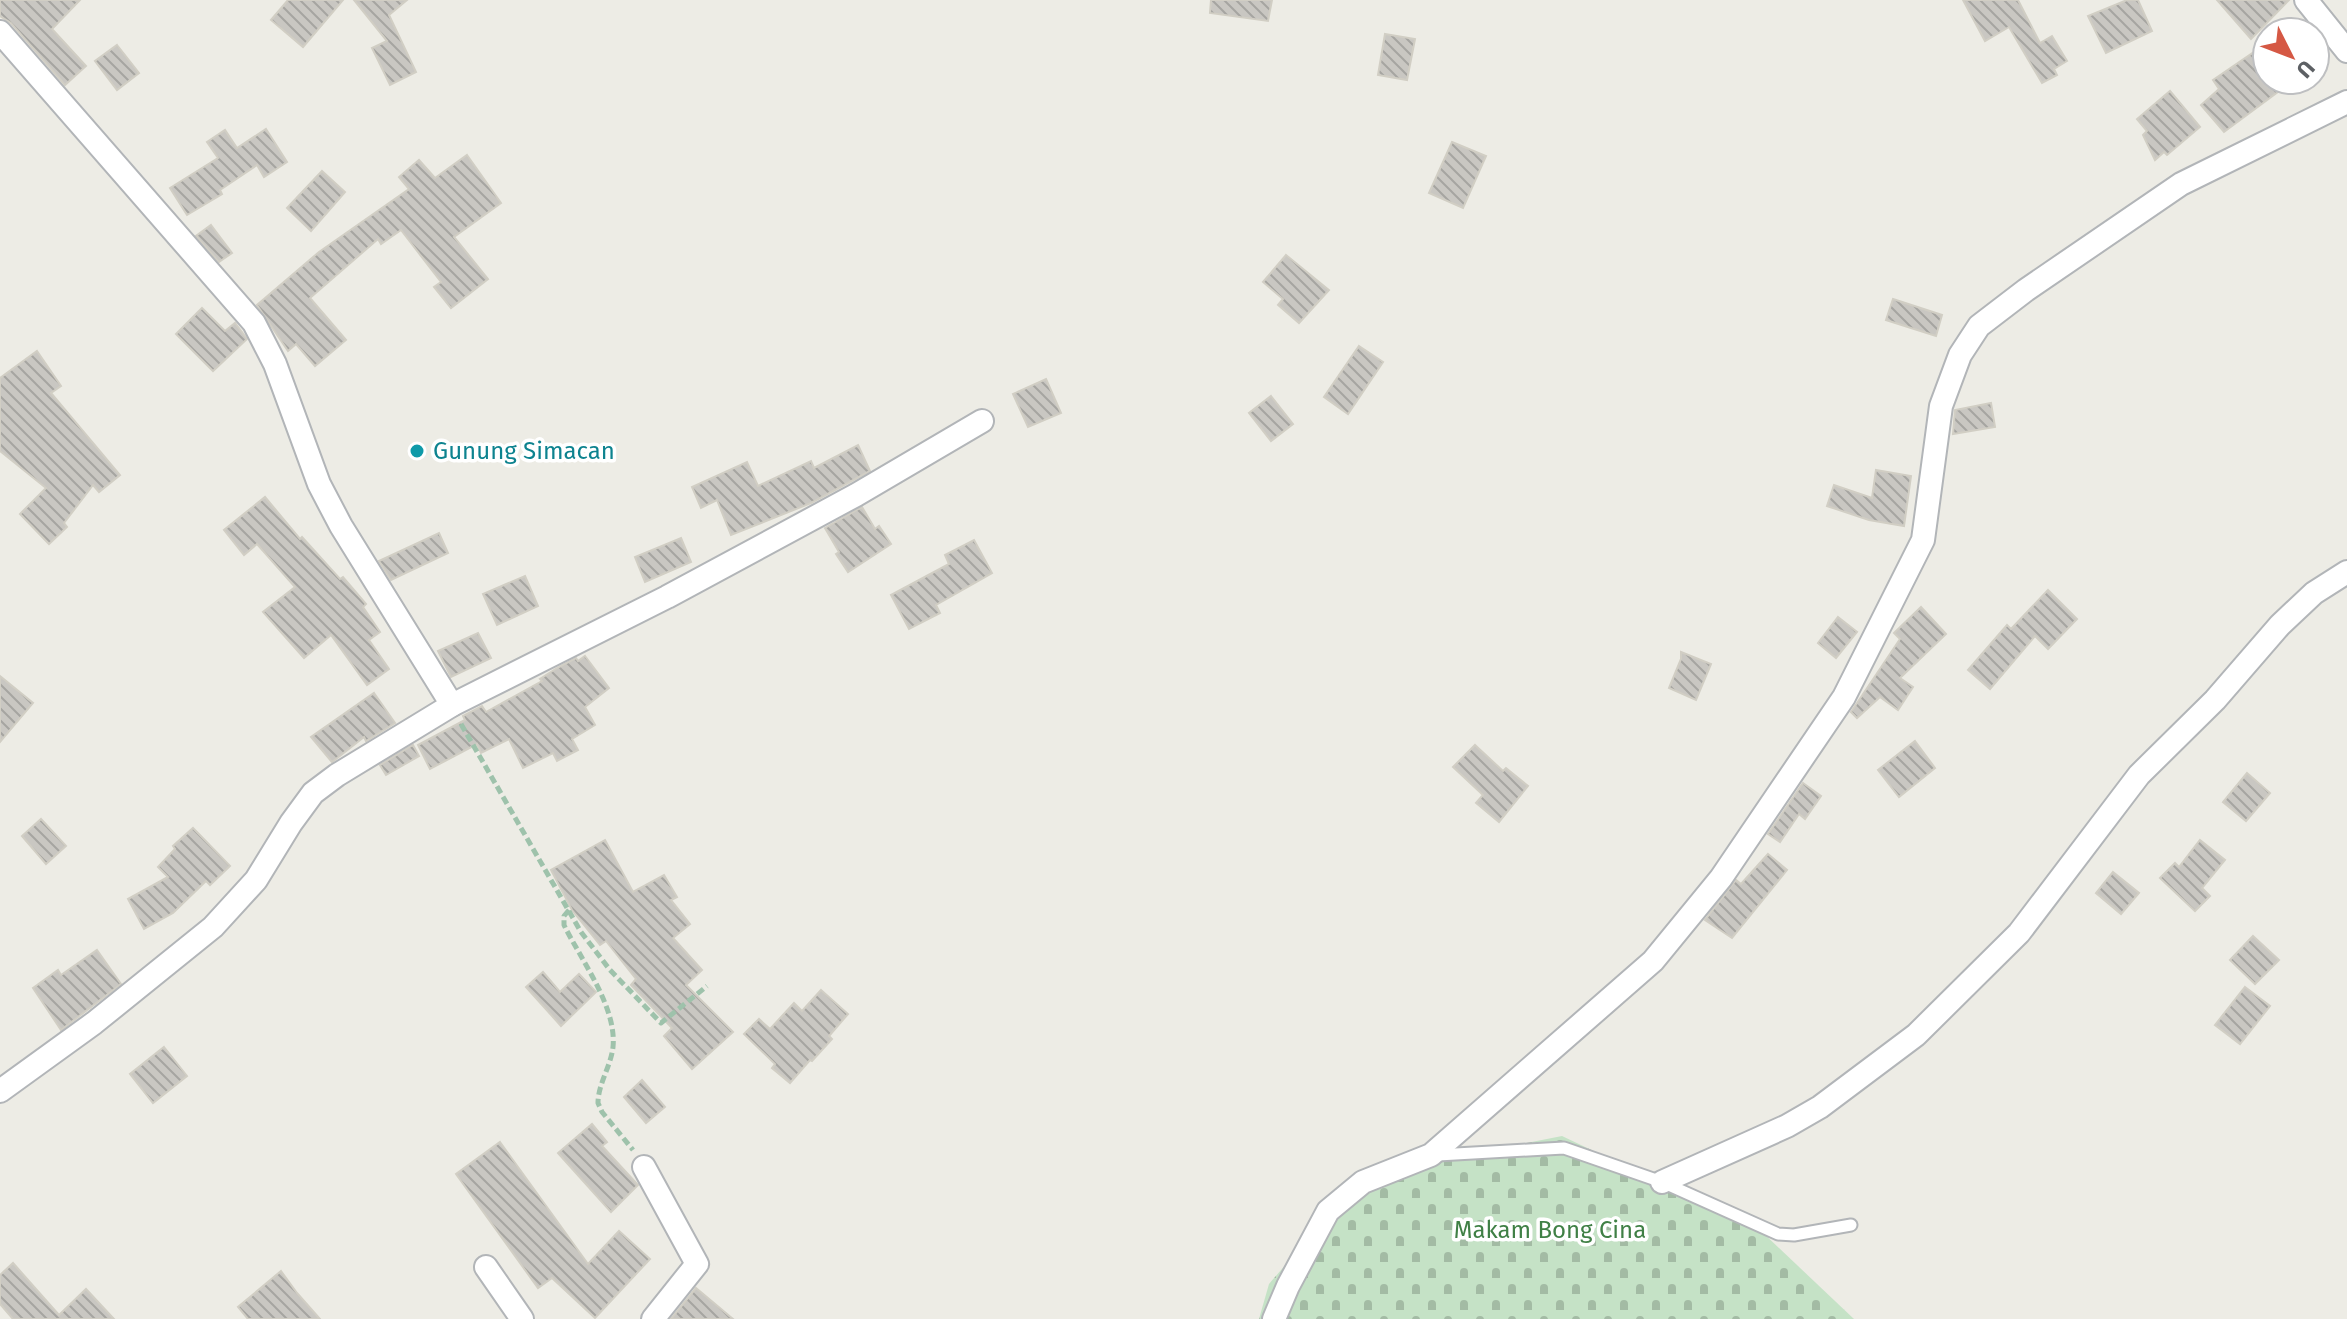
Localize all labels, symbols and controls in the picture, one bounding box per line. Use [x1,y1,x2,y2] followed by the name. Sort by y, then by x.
[2251,16,2331,96] north arrow
[2291,55,2320,83] text: U
[433,437,615,465] place label: Gunung Simacan
[408,442,426,460] marker: Gunung Simacan
[1454,1216,1646,1244] park label: Makam Bong Cina

